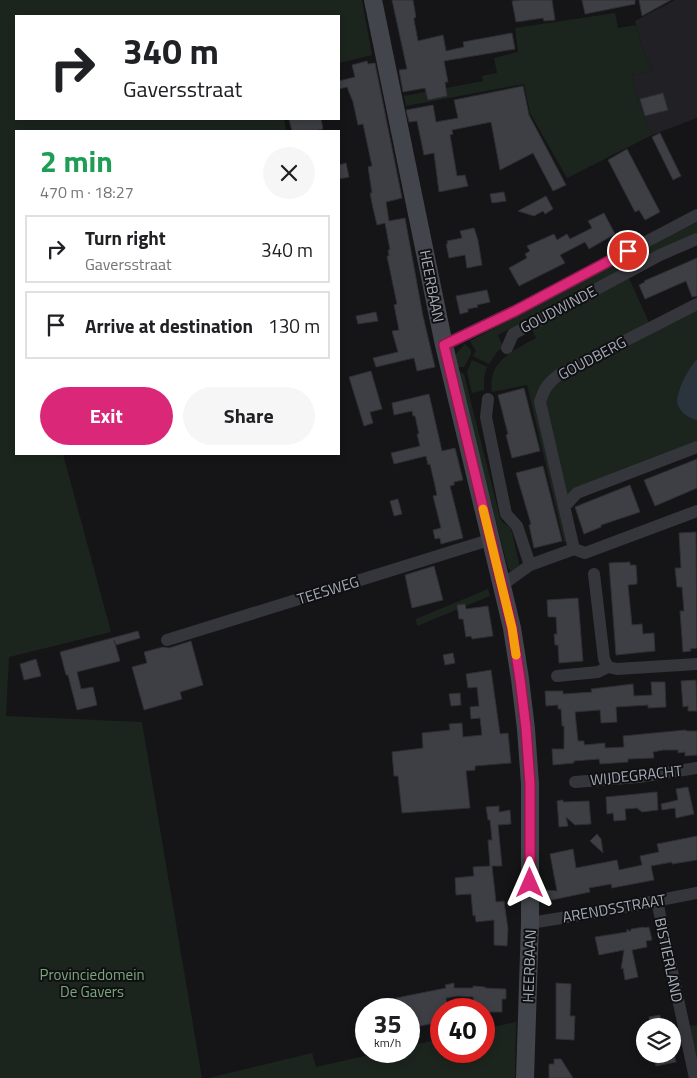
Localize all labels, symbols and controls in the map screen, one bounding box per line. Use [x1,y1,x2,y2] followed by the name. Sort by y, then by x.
[123,24,219,78] text: 340 m
[40,35,105,100] icon: right
[123,72,242,106] text: Gaversstraat
[40,138,113,184] text: 2 min
[263,147,315,199] button: close
[40,180,134,204] text: 470 m · 18:27
[85,223,166,252] text: Turn right
[607,230,649,272] pin
[42,235,70,263] icon: right
[261,235,313,264] text: 340 m
[614,237,642,265] icon: arrive
[414,248,450,324] street label: HEERBAAN
[85,252,172,276] text: Gaversstraat
[516,279,600,339] street label: GOUDWINDE
[42,311,70,339] icon: arrive
[85,311,253,340] text: Arrive at destination
[268,311,320,340] text: 130 m
[554,330,630,386] street label: GOUDBERG
[40,387,173,445] button: Exit
[183,387,315,445] button: Share
[294,570,362,610] street label: TEESWEG
[589,759,683,791] street label: WIJDEGRACHT
[503,856,555,908] position arrow
[560,888,668,928] street label: ARENDSSTRAAT
[649,915,689,1005] street label: BISTIERLAND
[516,929,542,1003] street label: HEERBAAN
[40,963,145,1003] park label: Provinciedomein De Gavers
[430,998,495,1063] speed limit sign: 40
[373,1005,402,1043] text: 35
[636,1018,681,1063] map controls
[636,1018,681,1063] button: layers
[374,1033,401,1052] text: km/h

